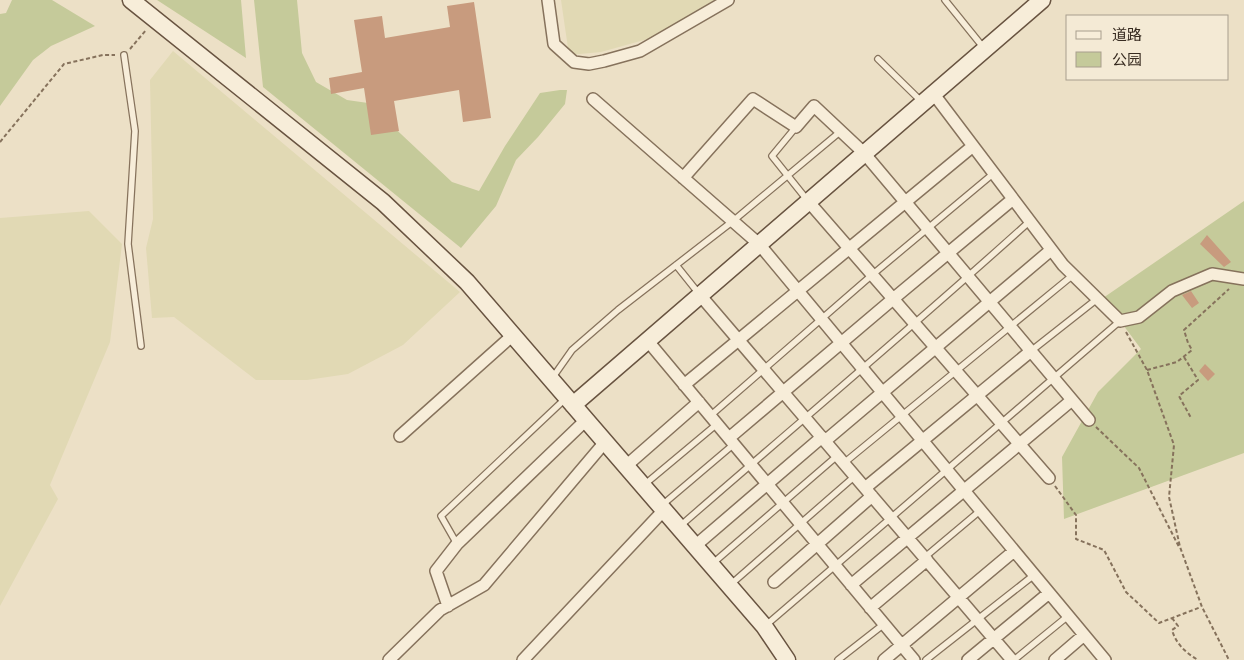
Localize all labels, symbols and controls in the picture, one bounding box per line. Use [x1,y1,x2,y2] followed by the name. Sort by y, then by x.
[1066,15,1229,80] legend
[1112,27,1142,43] text: 道路
[1112,52,1142,68] text: 公园

